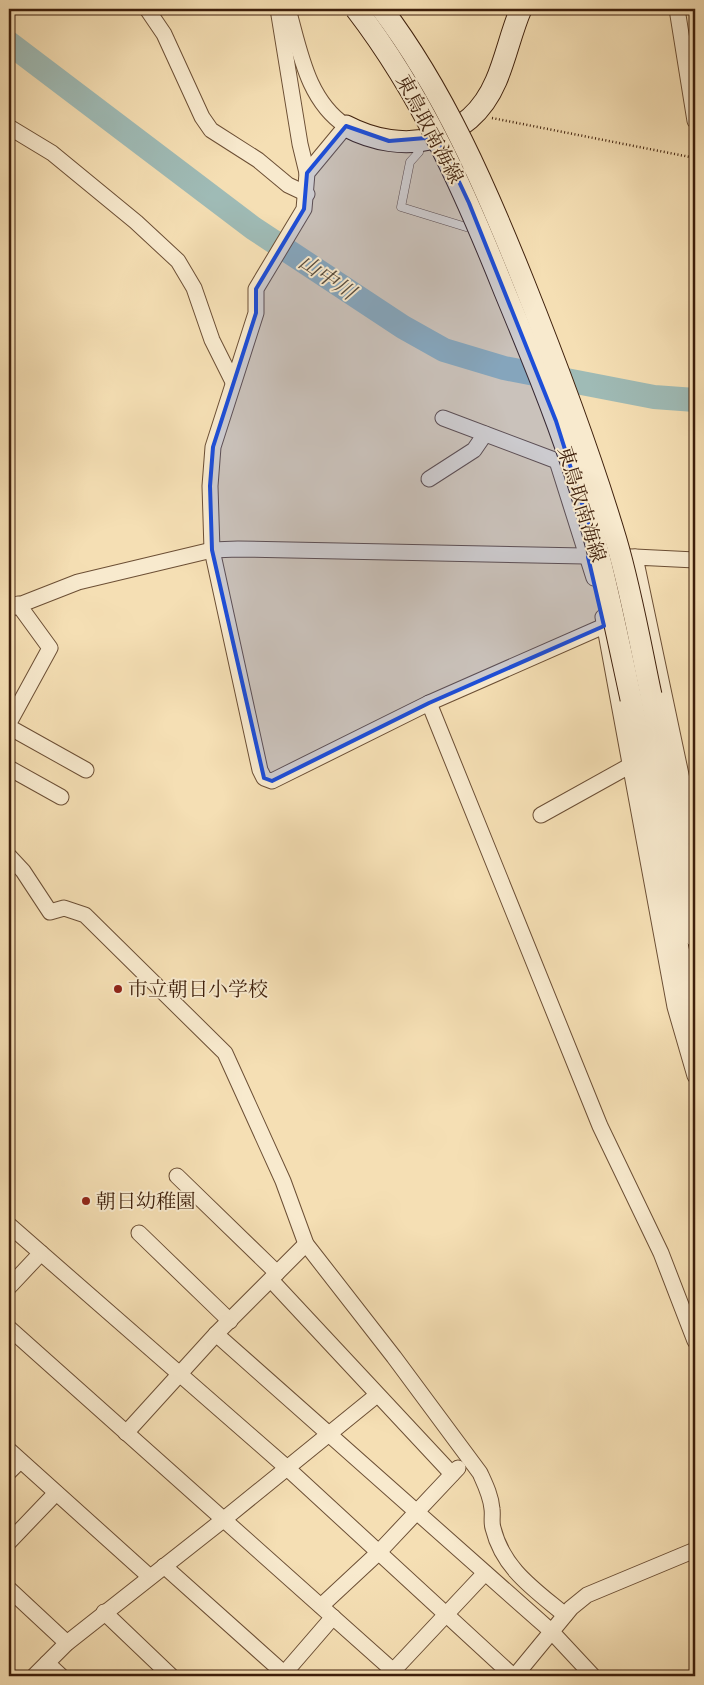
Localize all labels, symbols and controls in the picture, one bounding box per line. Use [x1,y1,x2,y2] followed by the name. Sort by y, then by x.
[391,70,469,188] street label: 東鳥取南海線
[294,249,362,307] water label: 山中川
[553,443,611,565] street label: 東鳥取南海線
[128,977,268,1001] place label: 市立朝日小学校
[112,983,124,995] marker: 市立朝日小学校
[96,1189,196,1213] place label: 朝日幼稚園
[80,1195,92,1207] marker: 朝日幼稚園

